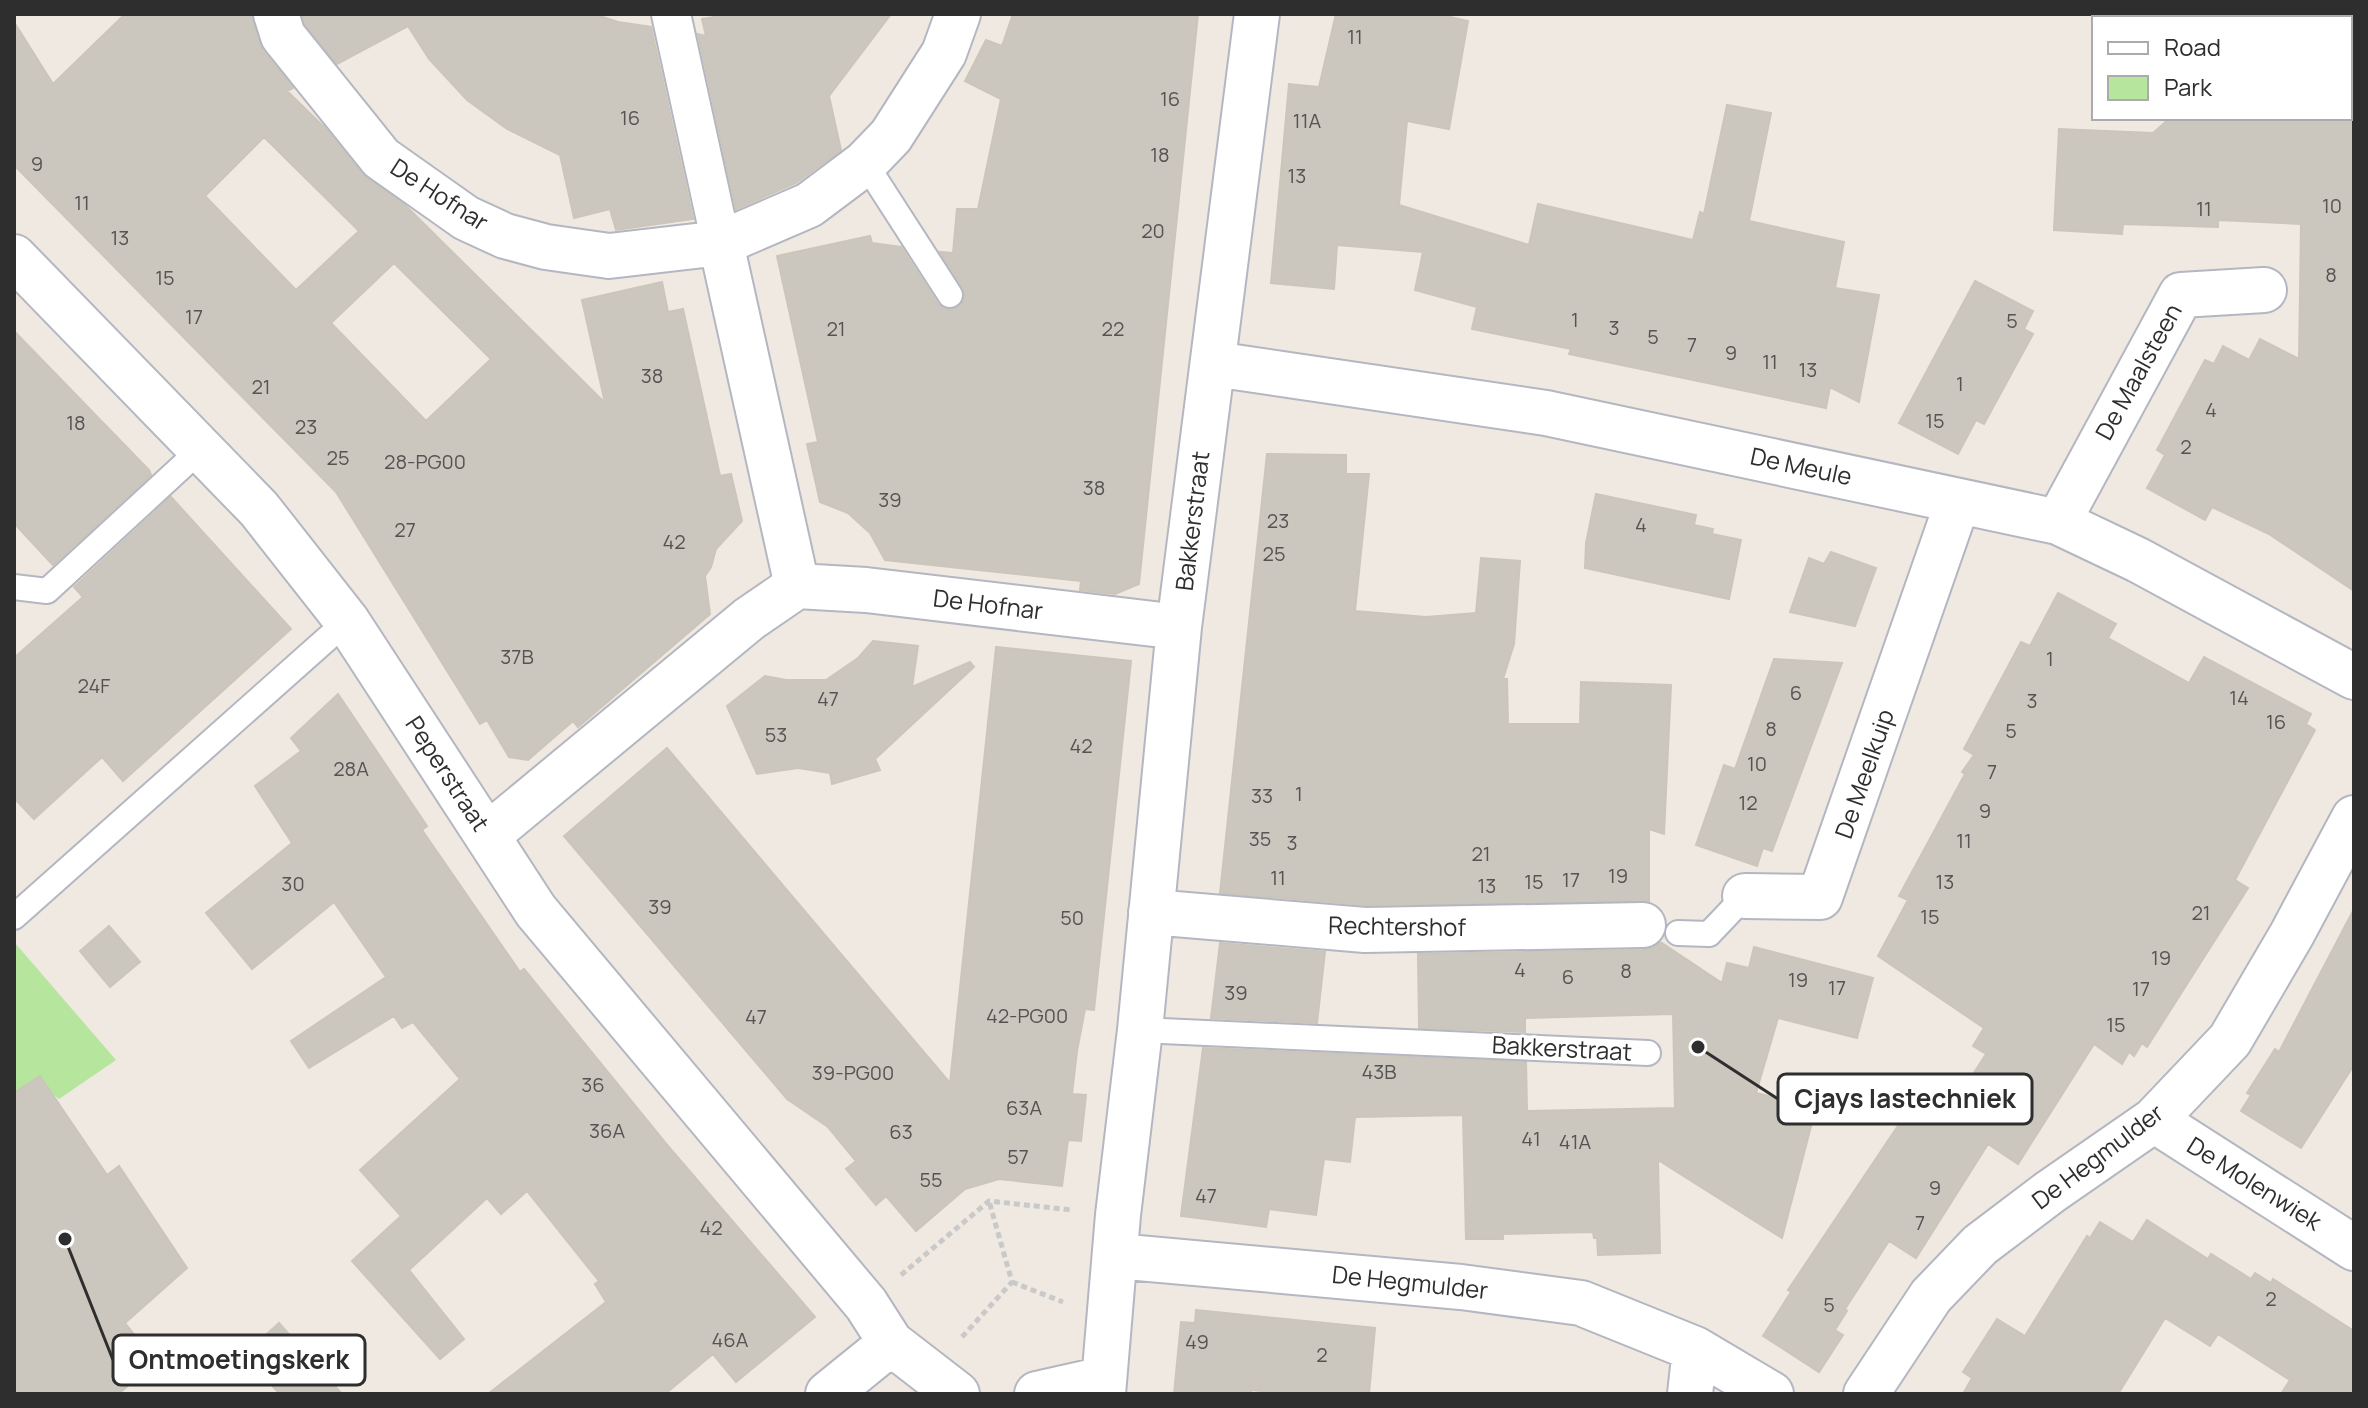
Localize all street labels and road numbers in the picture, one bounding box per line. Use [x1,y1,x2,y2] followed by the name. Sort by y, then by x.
[385,150,495,238] street label: De Hofnar
[2087,297,2189,445] street label: De Maalsteen
[1747,439,1855,492] street label: De Meule
[1167,449,1216,593] street label: Bakkerstraat
[931,580,1045,627] street label: De Hofnar
[1826,704,1901,843] street label: De Meelkuip
[399,709,498,837] street label: Peperstraat
[1328,908,1467,943] street label: Rechtershof
[1491,1027,1633,1068] street label: Bakkerstraat
[2025,1095,2170,1216] street label: De Hegmulder
[2181,1128,2329,1238] street label: De Molenwiek
[1330,1257,1490,1306] street label: De Hegmulder

